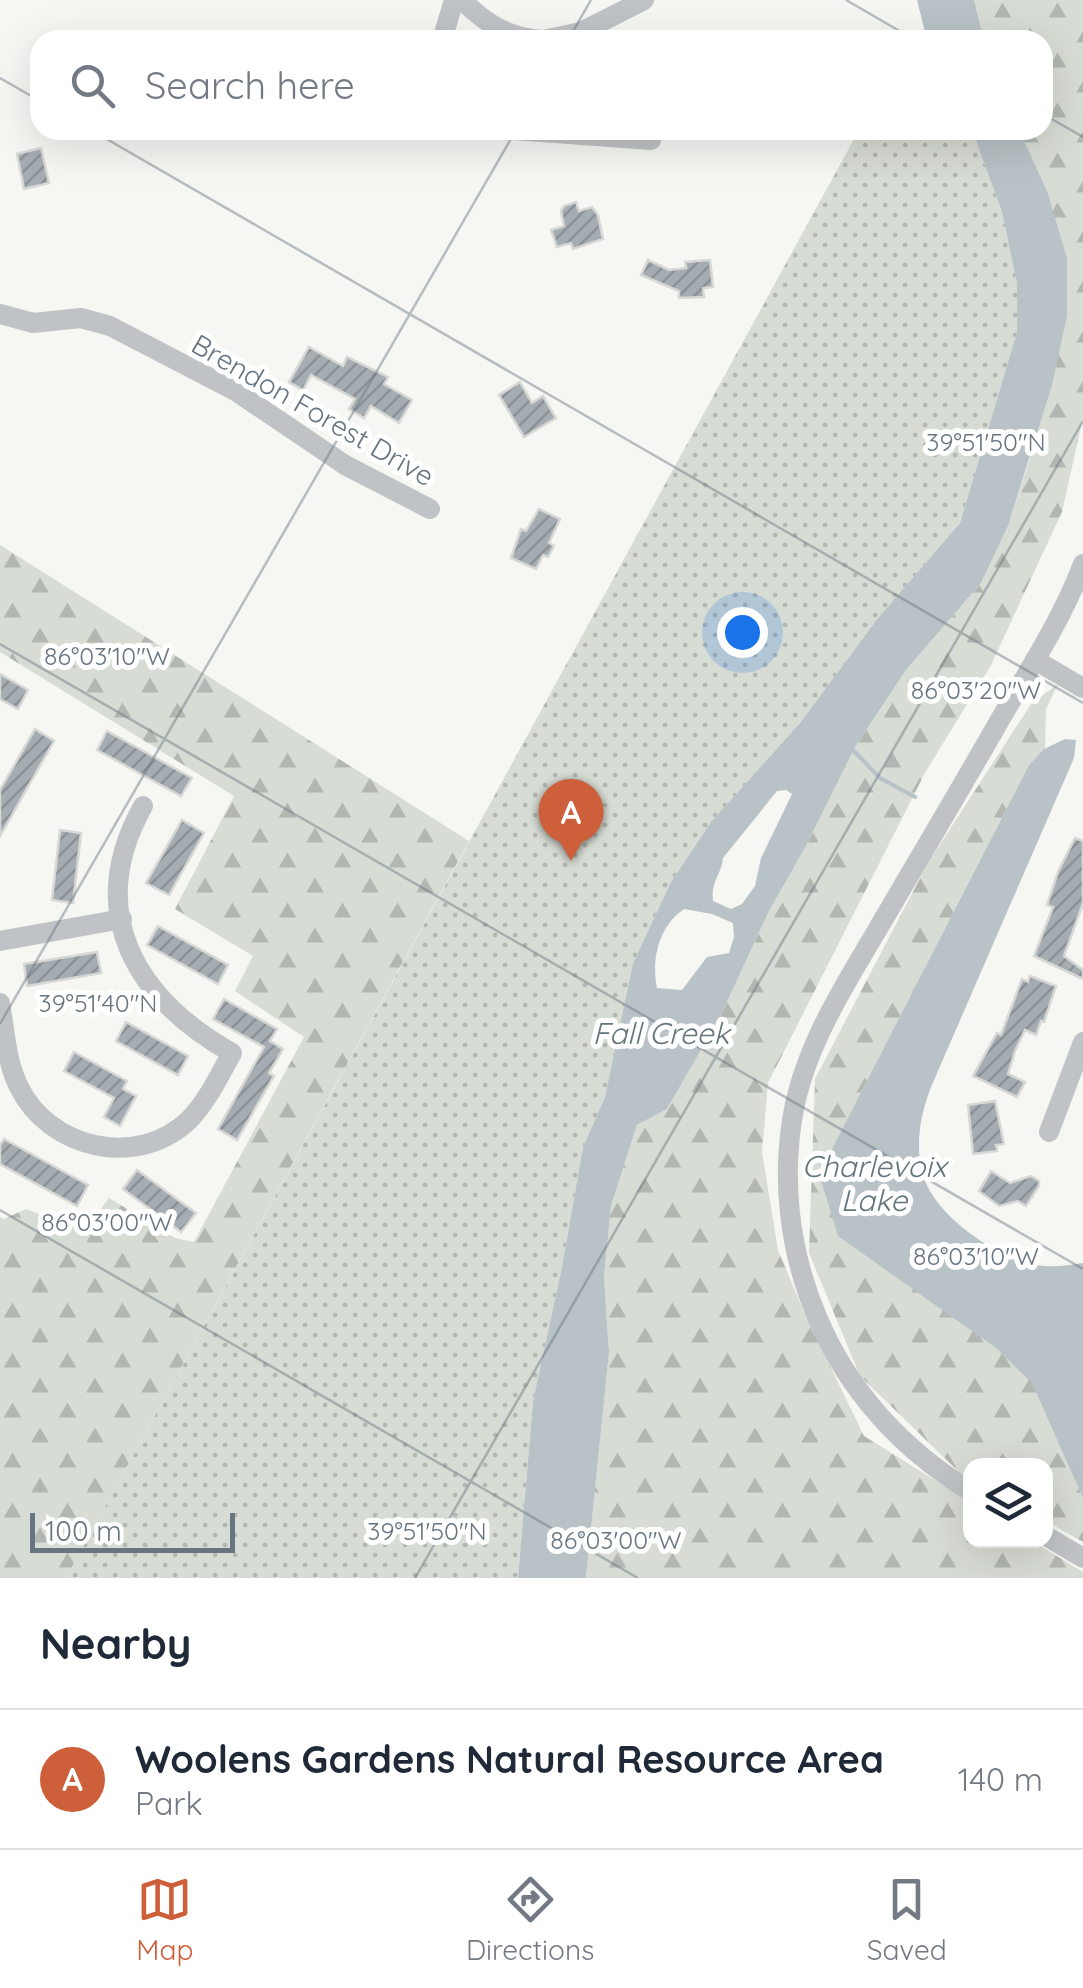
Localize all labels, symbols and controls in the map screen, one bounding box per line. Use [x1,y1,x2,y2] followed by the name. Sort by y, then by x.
[30,30,1053,140] search box
[65,58,120,113] icon: search
[145,61,355,109] text: Search here
[186,326,441,493] street label: Brendon Forest Drive
[926,426,1046,457] text: 39°51'50"N
[717,607,768,658] your location
[44,640,170,671] text: 86°03'10"W
[911,674,1041,705] text: 86°03'20"W
[538,778,604,861] pin: A
[39,987,157,1018] text: 39°51'40"N
[593,1014,732,1052] water label: Fall Creek
[802,1147,950,1219] water label: Charlevoix Lake
[41,1206,173,1237] text: 86°03'00"W
[913,1240,1039,1271] text: 86°03'10"W
[963,1458,1053,1548] map controls
[963,1458,1053,1548] button: layers
[30,1508,235,1552] scale bar
[45,1513,122,1548] text: 100 m
[367,1515,487,1546] text: 39°51'50"N
[550,1524,682,1555] text: 86°03'00"W
[40,1617,191,1670] text: Nearby
[135,1735,884,1783] text: Woolens Gardens Natural Resource Area
[62,1759,83,1799] text: A
[958,1759,1043,1799] text: 140 m
[135,1783,203,1823] text: Park
[136,1872,193,1967] tab: Map
[466,1872,594,1967] tab: Directions
[867,1872,947,1967] tab: Saved

